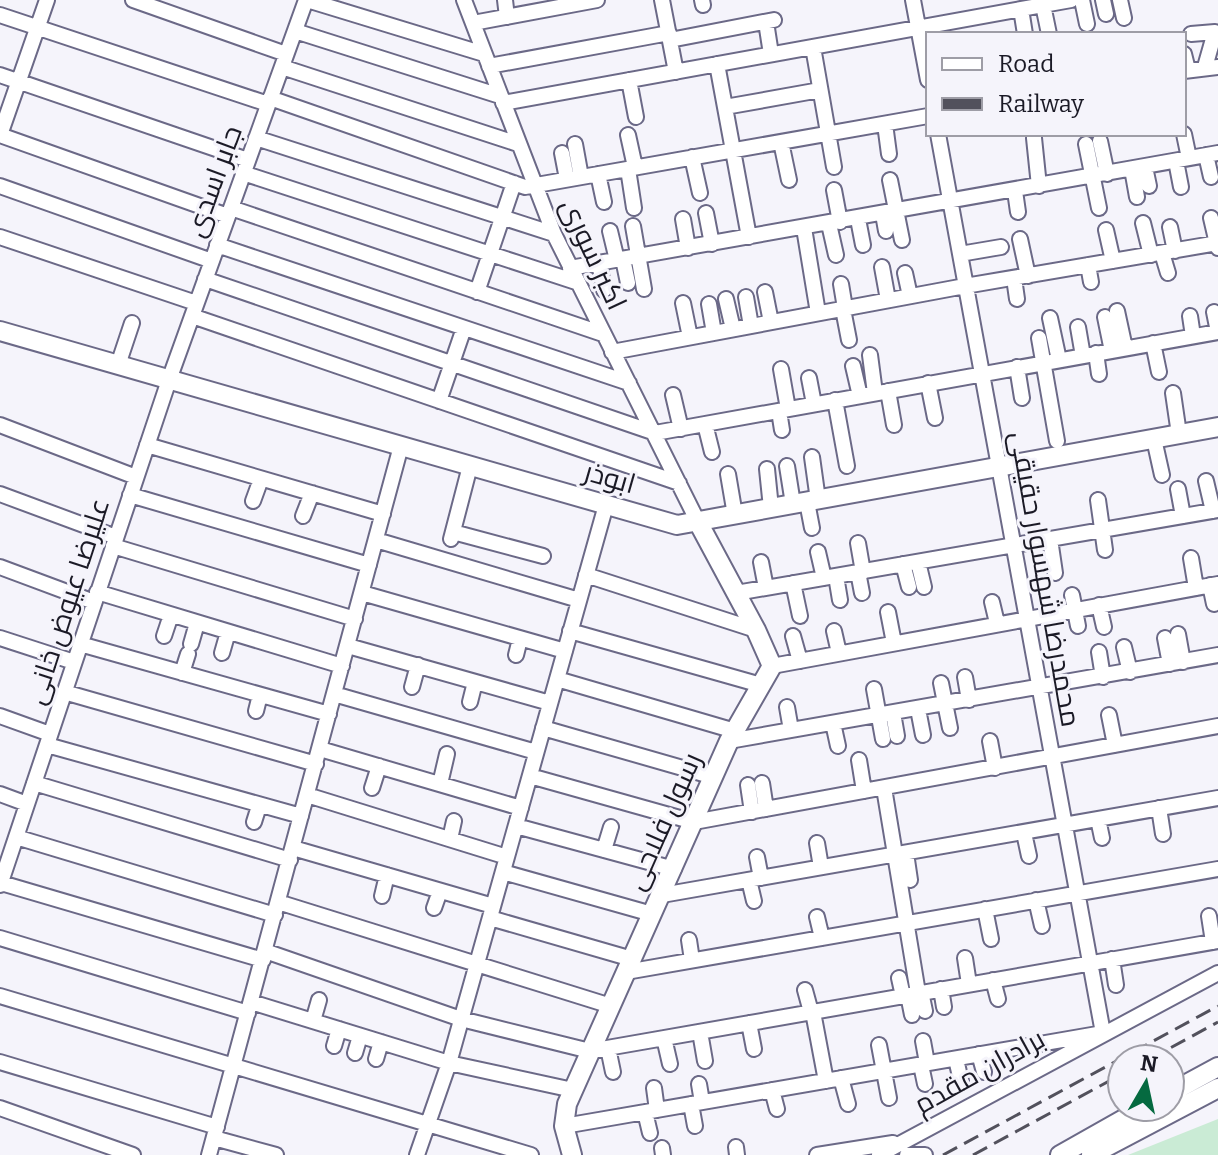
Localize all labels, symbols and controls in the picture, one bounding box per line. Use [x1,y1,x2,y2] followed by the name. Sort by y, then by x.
[926,32,1186,136] legend
[998,50,1054,78] text: Road
[998,90,1084,118] text: Railway
[178,121,249,241] street label: جابر اسدی
[553,193,634,315] street label: اکبر سوری
[1003,429,1088,729] street label: محمدرضا شهسوار حقیقی
[578,454,639,501] street label: ابوذر
[19,494,116,708] street label: علیرضا عیوض خانی
[618,747,708,895] street label: رسول فلاحی
[908,1022,1052,1124] street label: برادران مقدم
[1106,1043,1186,1123] north arrow
[1139,1049,1160,1078] text: N

